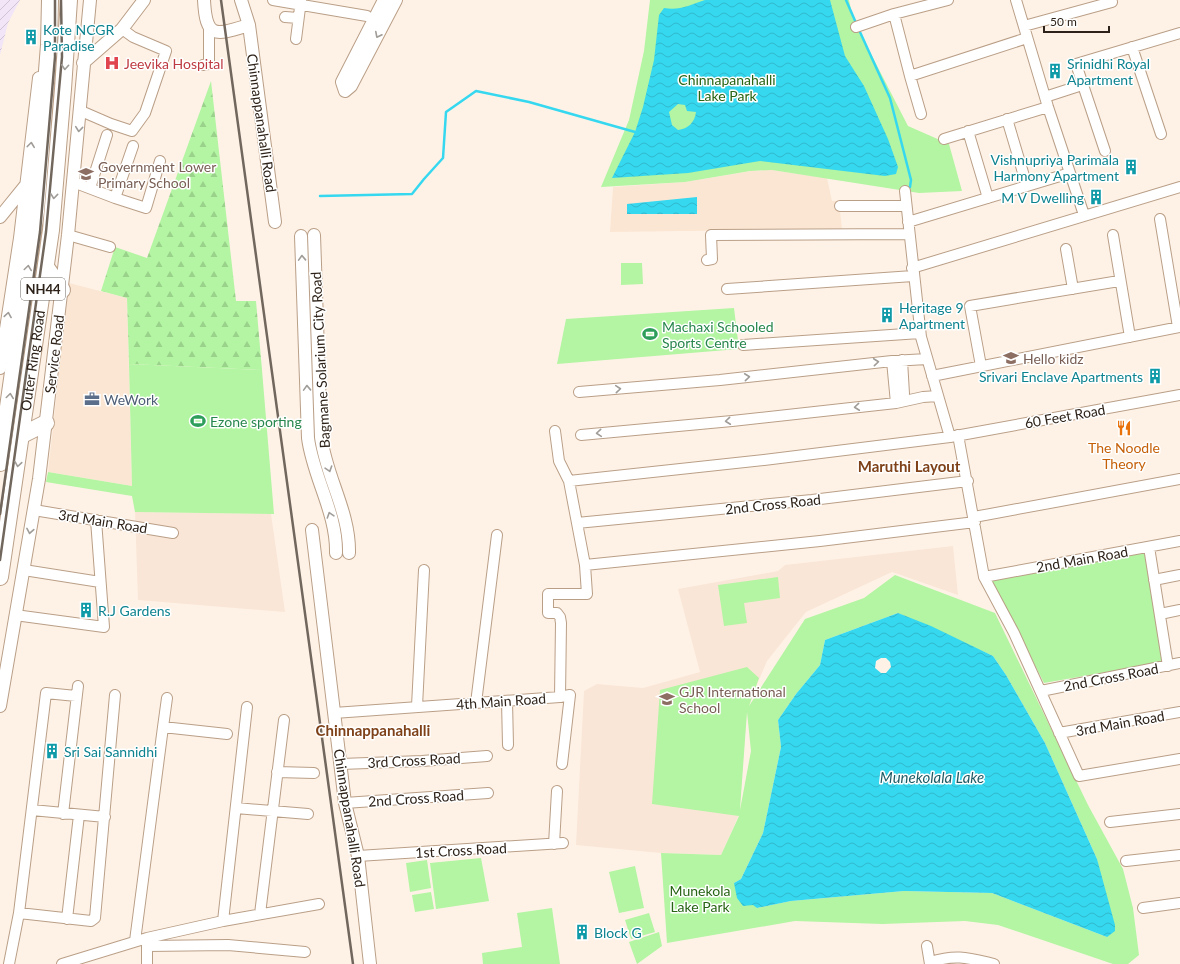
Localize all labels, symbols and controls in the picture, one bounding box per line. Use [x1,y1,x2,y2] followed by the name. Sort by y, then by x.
[1044,8,1109,34] scale bar
[1050,14,1077,29] text: 50 m
[43,21,115,54] place label: Kote NCGR Paradise
[22,28,40,46] building icon: Kote NCGR Paradise
[375,30,383,38] one-way arrow
[244,53,280,193] street label: Chinnappanahalli Road
[103,54,121,72] hospital icon: Jeevika Hospital
[124,55,224,72] place label: Jeevika Hospital
[1067,55,1150,88] place label: Srinidhi Royal Apartment
[1046,62,1064,80] building icon: Srinidhi Royal Apartment
[61,64,70,70] one-way arrow
[678,71,776,104] park label: Chinnapanahalli Lake Park
[74,126,83,133] one-way arrow
[26,142,35,148] one-way arrow
[990,151,1119,184] place label: Vishnupriya Parimala Harmony Apartment
[98,158,216,191] place label: Government Lower Primary School
[1122,158,1140,176] building icon: Vishnupriya Parimala Harmony Apartment
[77,165,95,183] school or university icon: Government Lower Primary School
[1087,188,1105,206] building icon: M V Dwelling
[1001,189,1084,206] place label: M V Dwelling
[50,193,59,199] one-way arrow
[298,255,306,261] one-way arrow
[23,265,32,271] one-way arrow
[307,271,333,449] street label: Bagmane Solarium City Road
[21,278,65,300] road number: NH44
[899,299,965,332] place label: Heritage 9 Apartment
[878,306,896,324] building icon: Heritage 9 Apartment
[16,309,48,412] street label: Outer Ring Road
[3,312,12,318] one-way arrow
[41,314,67,394] street label: Service Road
[662,318,774,351] place label: Machaxi Schooled Sports Centre
[641,325,659,343] sports icon: Machaxi Schooled Sports Centre
[1002,349,1020,367] school or university icon: Hello kidz
[1023,350,1084,367] place label: Hello kidz
[873,358,879,367] one-way arrow
[1146,367,1164,385] building icon: Srivari Enclave Apartments
[979,368,1143,385] place label: Srivari Enclave Apartments
[744,372,750,381] one-way arrow
[615,384,621,393] one-way arrow
[303,385,311,391] one-way arrow
[83,390,101,408] office icon: WeWork
[104,391,159,408] place label: WeWork
[5,393,14,399] one-way arrow
[1023,401,1107,431] street label: 60 Feet Road
[854,402,860,411] one-way arrow
[189,412,207,430] sports icon: Ezone sporting
[210,413,302,430] place label: Ezone sporting
[725,416,731,425] one-way arrow
[1115,419,1133,437] restaurant icon: The Noodle Theory
[596,429,602,438] one-way arrow
[1088,439,1160,472] place label: The Noodle Theory
[858,457,961,475] district label: Maruthi Layout
[14,461,23,467] one-way arrow
[324,465,333,472] one-way arrow
[724,491,822,517] street label: 2nd Cross Road
[57,506,149,536] street label: 3rd Main Road
[326,511,335,518] one-way arrow
[26,528,35,534] one-way arrow
[1035,543,1129,575] street label: 2nd Main Road
[77,601,95,619] building icon: R.J Gardens
[98,602,171,619] place label: R.J Gardens
[1062,659,1160,695] street label: 2nd Cross Road
[679,683,786,716] place label: GJR International School
[455,689,547,713] street label: 4th Main Road
[658,690,676,708] school or university icon: GJR International School
[1074,707,1166,739] street label: 3rd Main Road
[316,721,431,739] district label: Chinnappanahalli
[43,742,61,760] building icon: Sri Sai Sannidhi
[64,743,157,760] place label: Sri Sai Sannidhi
[331,748,369,888] street label: Chinnappanahalli Road
[367,749,461,771] street label: 3rd Cross Road
[880,768,984,786] water label: Munekolala Lake
[367,786,465,810] street label: 2nd Cross Road
[415,839,507,861] street label: 1st Cross Road
[670,882,730,915] park label: Munekola Lake Park
[573,923,591,941] building icon: Block G
[594,924,642,941] place label: Block G

